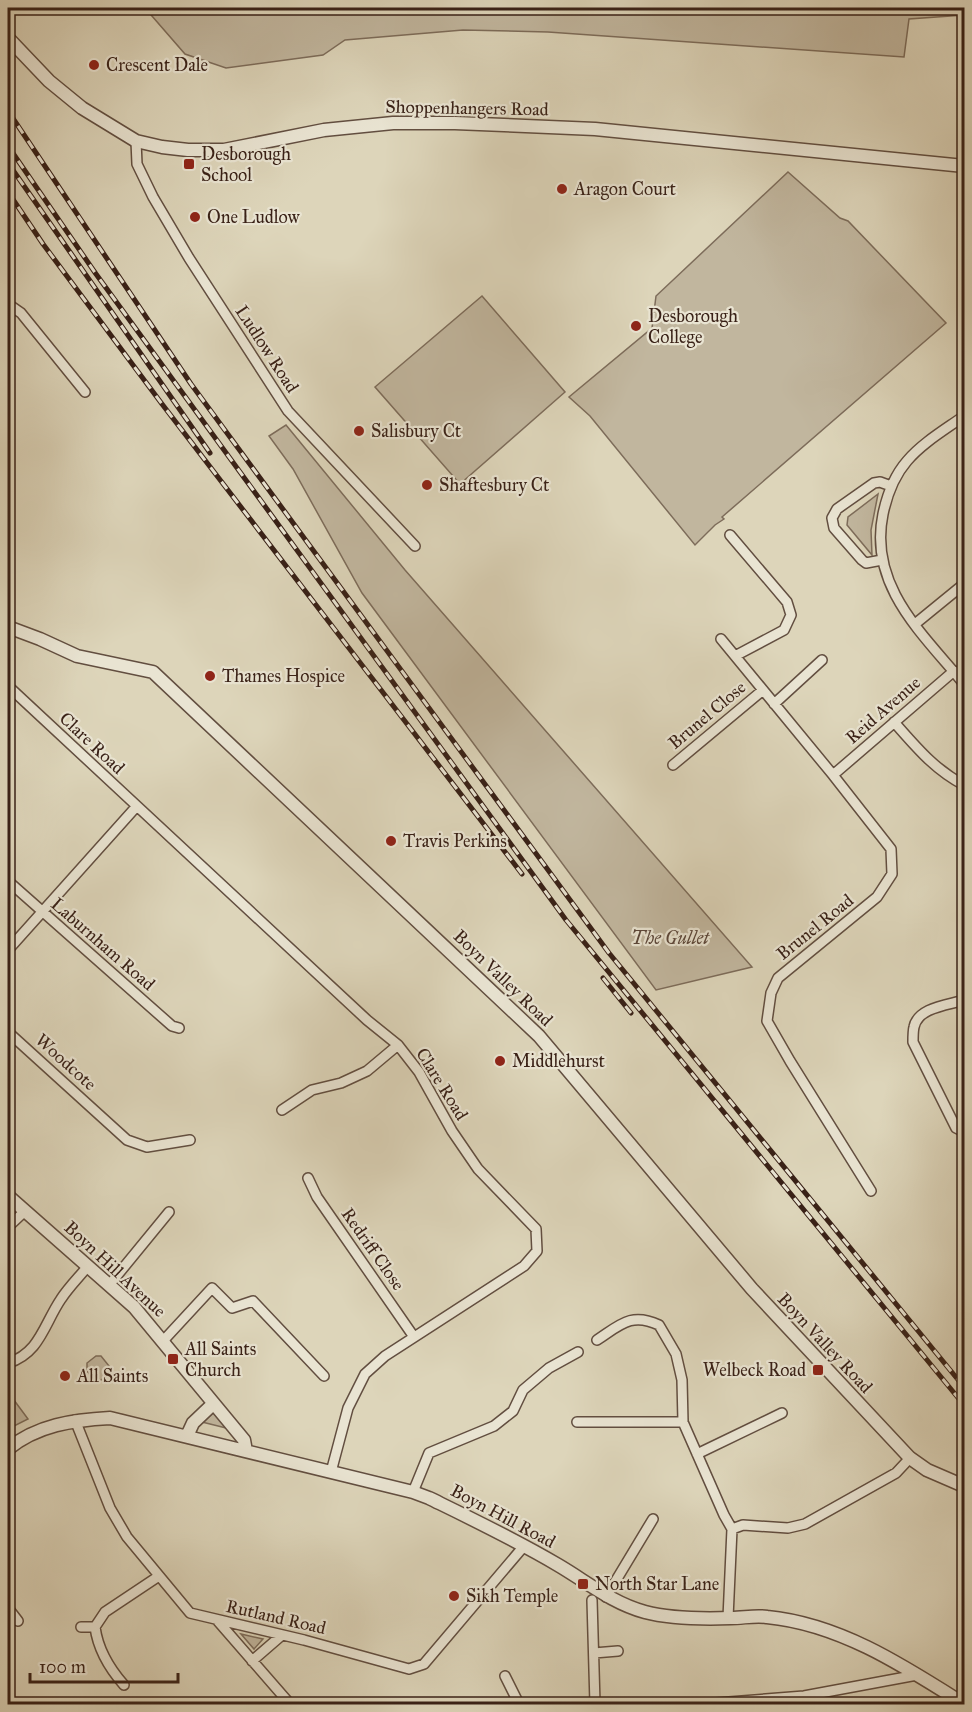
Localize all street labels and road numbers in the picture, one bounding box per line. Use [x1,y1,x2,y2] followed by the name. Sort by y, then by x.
[385,96,549,121] street label: Shoppenhangers Road
[231,301,303,397] street label: Ludlow Road
[841,672,925,748] street label: Reid Avenue
[664,676,750,754] street label: Brunel Close
[55,707,129,779] street label: Clare Road
[772,889,858,965] street label: Brunel Road
[46,893,160,995] street label: Laburnham Road
[449,925,557,1031] street label: Boyn Valley Road
[31,1029,101,1095] street label: Woodcote
[411,1044,473,1124] street label: Clare Road
[337,1203,409,1295] street label: Redriff Close
[60,1216,170,1322] street label: Boyn Hill Avenue
[773,1288,877,1398] street label: Boyn Valley Road
[447,1479,559,1553] street label: Boyn Hill Road
[224,1595,328,1639] street label: Rutland Road

